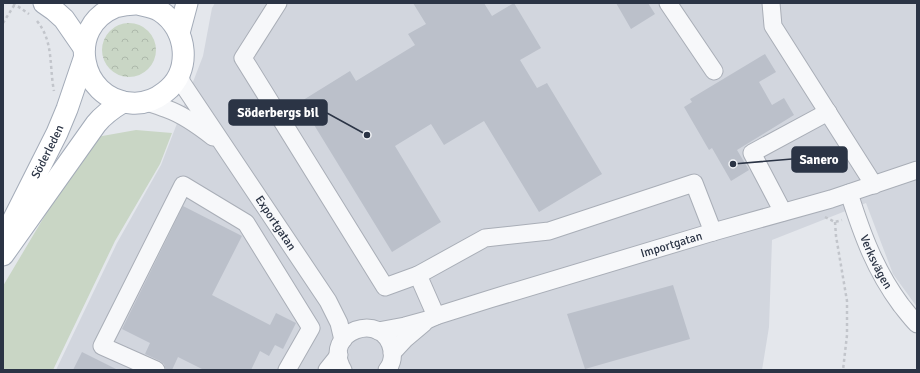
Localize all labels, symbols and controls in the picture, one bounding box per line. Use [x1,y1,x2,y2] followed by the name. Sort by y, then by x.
[229,100,327,125] callout: Söderbergs bil
[237,105,319,121] text: Söderbergs bil
[28,123,68,181] street label: Söderleden
[792,147,847,172] callout: Sanero
[799,152,839,168] text: Sanero
[252,193,299,254] street label: Exportgatan
[639,229,704,261] street label: Importgatan
[856,233,895,292] street label: Verksvägen

